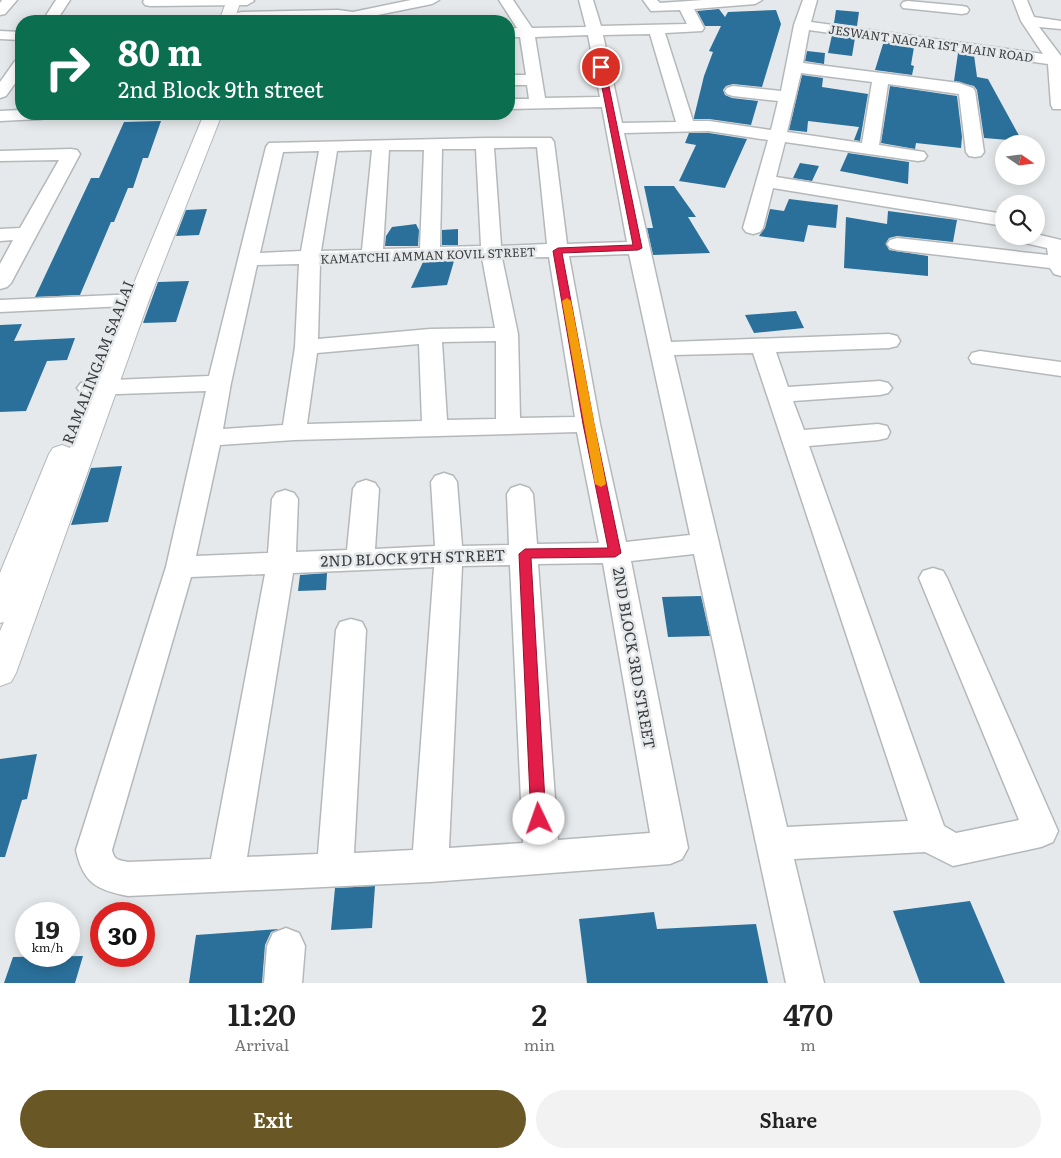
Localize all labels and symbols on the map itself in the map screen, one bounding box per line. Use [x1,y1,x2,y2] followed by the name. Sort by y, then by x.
[828,20,1034,66] street label: JESWANT NAGAR 1ST MAIN ROAD
[580,46,622,88] pin
[995,135,1045,185] north arrow
[320,242,536,268] street label: KAMATCHI AMMAN KOVIL STREET
[55,277,139,447] street label: RAMALINGAM SAALAI
[320,542,506,572] street label: 2ND BLOCK 9TH STREET
[608,565,662,751] street label: 2ND BLOCK 3RD STREET
[512,792,564,844] position arrow
[90,902,155,967] speed limit sign: 30

